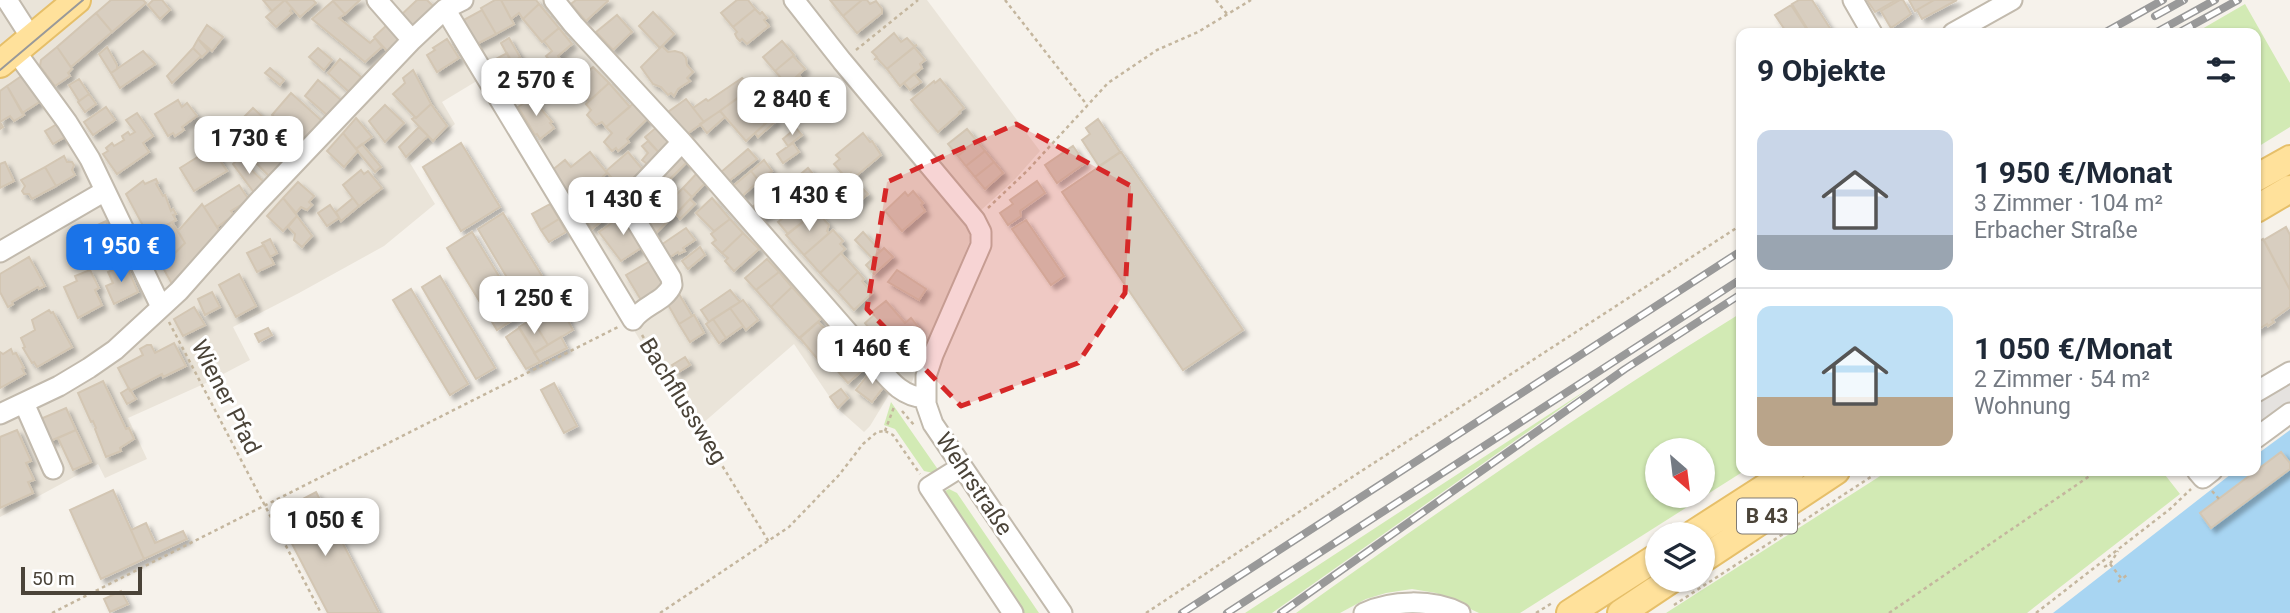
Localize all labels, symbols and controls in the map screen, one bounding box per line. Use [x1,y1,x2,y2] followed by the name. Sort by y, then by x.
[2202,51,2240,89] icon: filters
[1757,53,1886,88] text: 9 Objekte
[471,58,601,118] pin: 2 570 €
[497,67,575,94] text: 2 570 €
[727,78,857,137] pin: 2 840 €
[753,86,831,113] text: 2 840 €
[184,116,314,176] pin: 1 730 €
[210,125,288,152] text: 1 730 €
[1974,155,2172,190] text: 1 950 €/Monat
[1813,158,1897,242] icon: home
[744,174,874,233] pin: 1 430 €
[558,177,688,237] pin: 1 430 €
[770,182,848,209] text: 1 430 €
[584,186,662,213] text: 1 430 €
[1974,190,2163,217] text: 3 Zimmer · 104 m²
[1974,217,2138,244] text: Erbacher Straße
[56,224,186,284] pin: 1 950 €
[82,233,160,260] text: 1 950 €
[469,276,599,336] pin: 1 250 €
[495,285,573,312] text: 1 250 €
[807,326,937,386] pin: 1 460 €
[1974,331,2172,366] text: 1 050 €/Monat
[634,333,732,469] street label: Bachflussweg
[1813,334,1897,418] icon: home
[186,335,266,459] street label: Wiener Pfad
[833,335,911,362] text: 1 460 €
[1974,366,2150,393] text: 2 Zimmer · 54 m²
[1974,393,2071,420] text: Wohnung
[930,428,1018,540] street label: Wehrstraße
[1645,438,1715,508] north arrow
[1645,438,1715,592] map controls
[260,498,390,558] pin: 1 050 €
[1737,498,1797,534] road number: B 43
[286,507,364,534] text: 1 050 €
[1645,522,1715,592] button: layers
[21,564,142,596] scale bar
[32,567,75,590] text: 50 m

